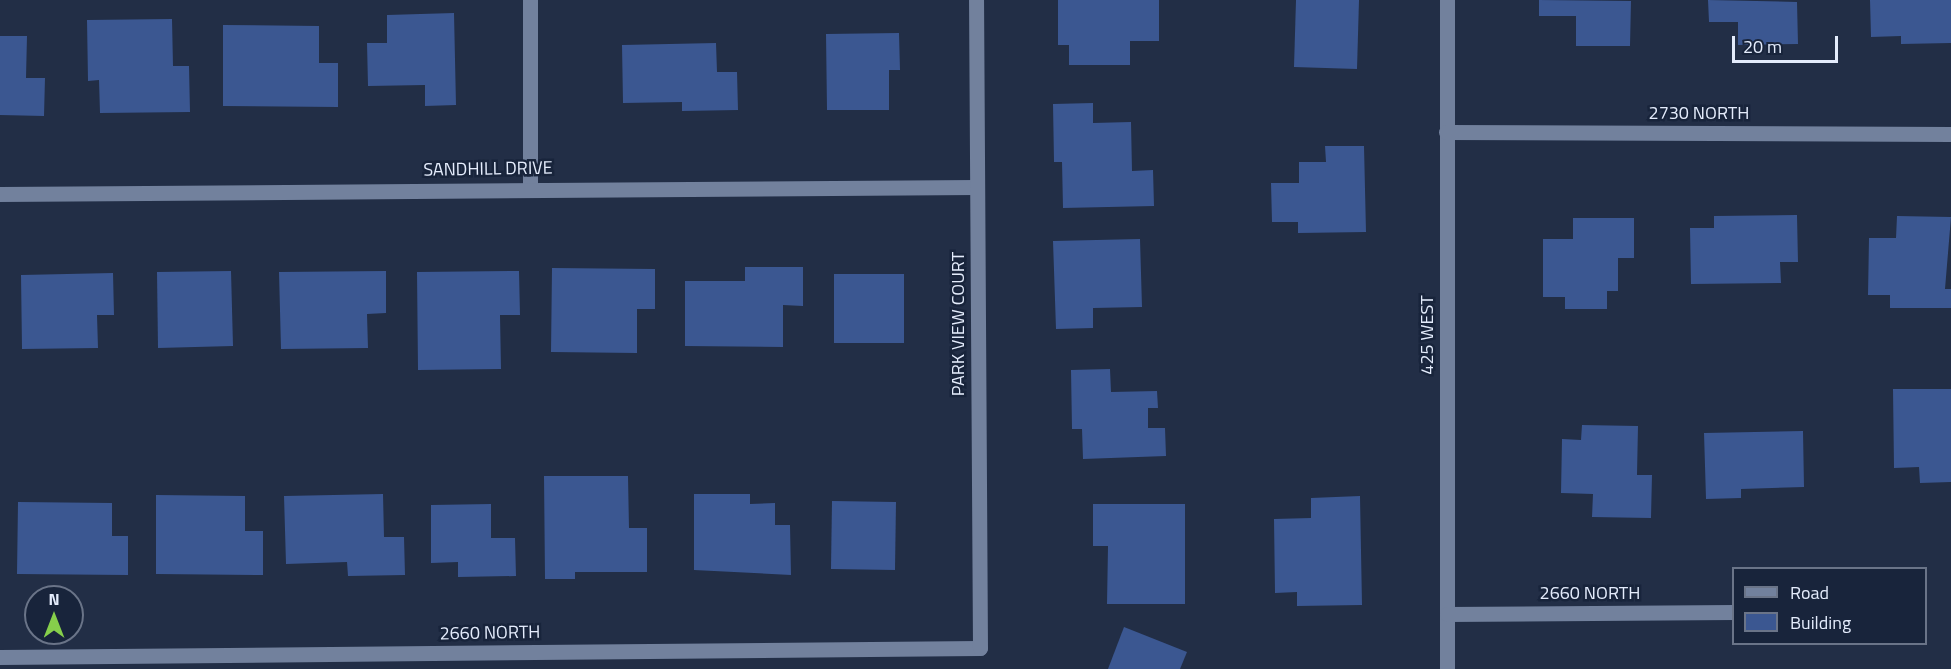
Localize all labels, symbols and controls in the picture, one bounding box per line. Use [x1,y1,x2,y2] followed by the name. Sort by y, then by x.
[1735,24,1842,62] scale bar
[1743,33,1782,60] text: 20 m
[1649,102,1749,124] street label: 2730 NORTH
[423,157,553,181] street label: SANDHILL DRIVE
[947,252,969,396] street label: PARK VIEW COURT
[1416,295,1438,375] street label: 425 WEST
[1732,567,1927,645] legend
[1790,579,1829,606] text: Road
[1540,582,1640,604] street label: 2660 NORTH
[24,585,84,645] north arrow
[48,587,60,611] text: N
[1790,609,1851,636] text: Building
[439,621,541,645] street label: 2660 NORTH

